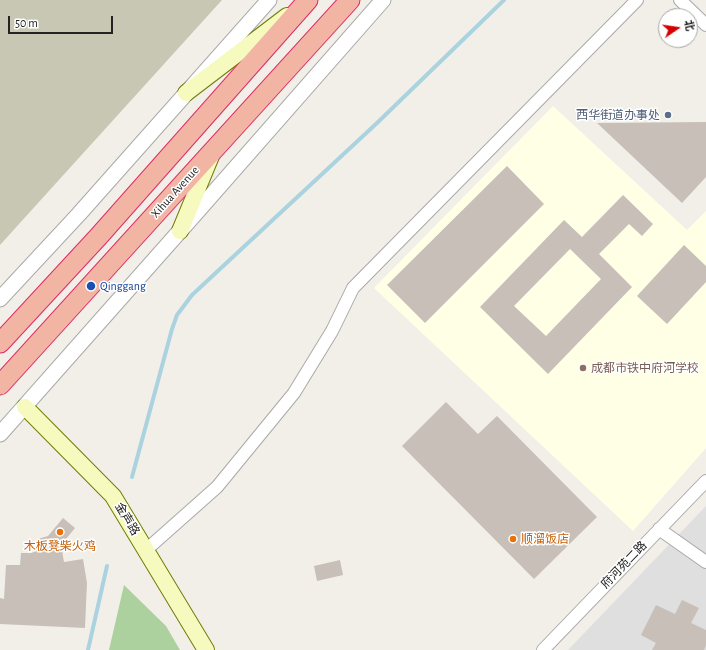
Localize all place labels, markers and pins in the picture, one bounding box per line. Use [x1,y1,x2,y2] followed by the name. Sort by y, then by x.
[576,108,660,122] place label: 西华街道办事处
[663,110,673,120] marker: 西华街道办事处
[100,279,146,293] place label: Qinggang
[85,280,97,292] marker: Qinggang
[591,361,699,375] place label: 成都市铁中府河学校
[578,363,588,373] marker: 成都市铁中府河学校
[55,527,65,537] marker: 木板凳柴火鸡
[521,532,569,546] place label: 顺溜饭店
[508,534,518,544] marker: 顺溜饭店
[24,539,96,553] place label: 木板凳柴火鸡

